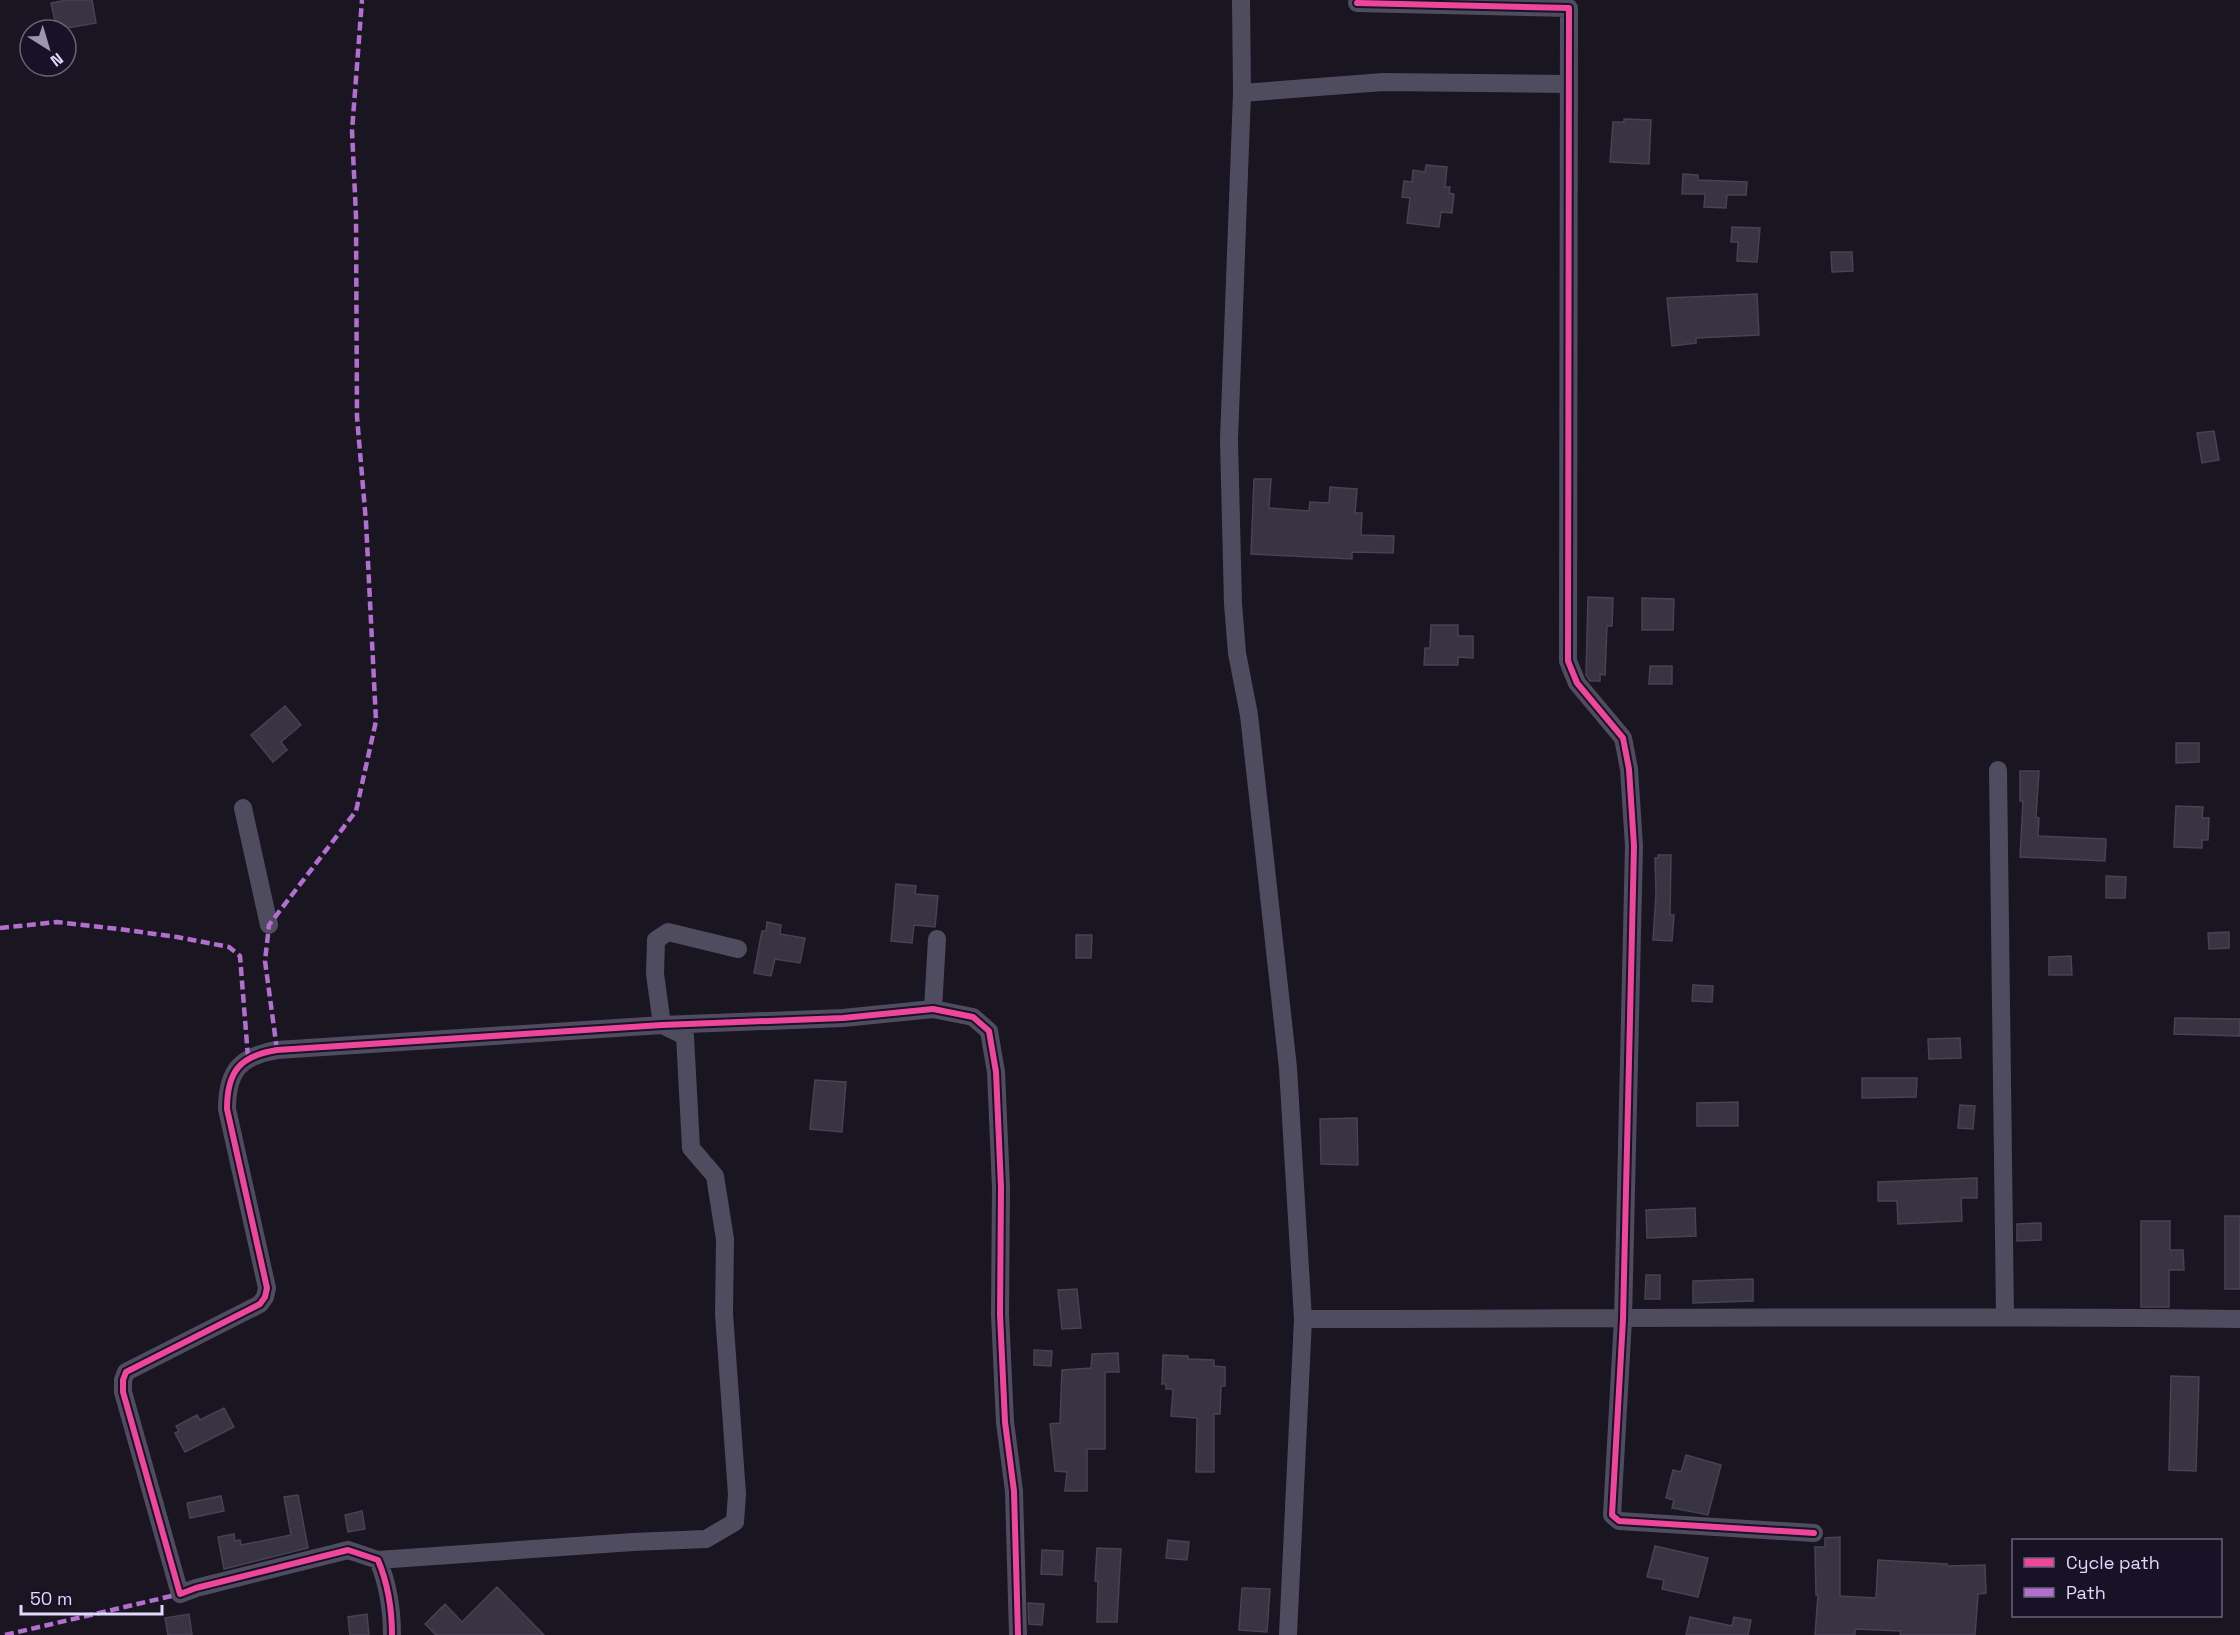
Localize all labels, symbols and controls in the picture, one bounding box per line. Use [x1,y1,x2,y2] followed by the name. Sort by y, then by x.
[18,18,78,78] north arrow
[46,48,67,71] text: N
[2012,1539,2222,1617] legend
[2066,1551,2160,1574] text: Cycle path
[21,1578,162,1616] scale bar
[2066,1581,2106,1604] text: Path
[30,1587,72,1610] text: 50 m

